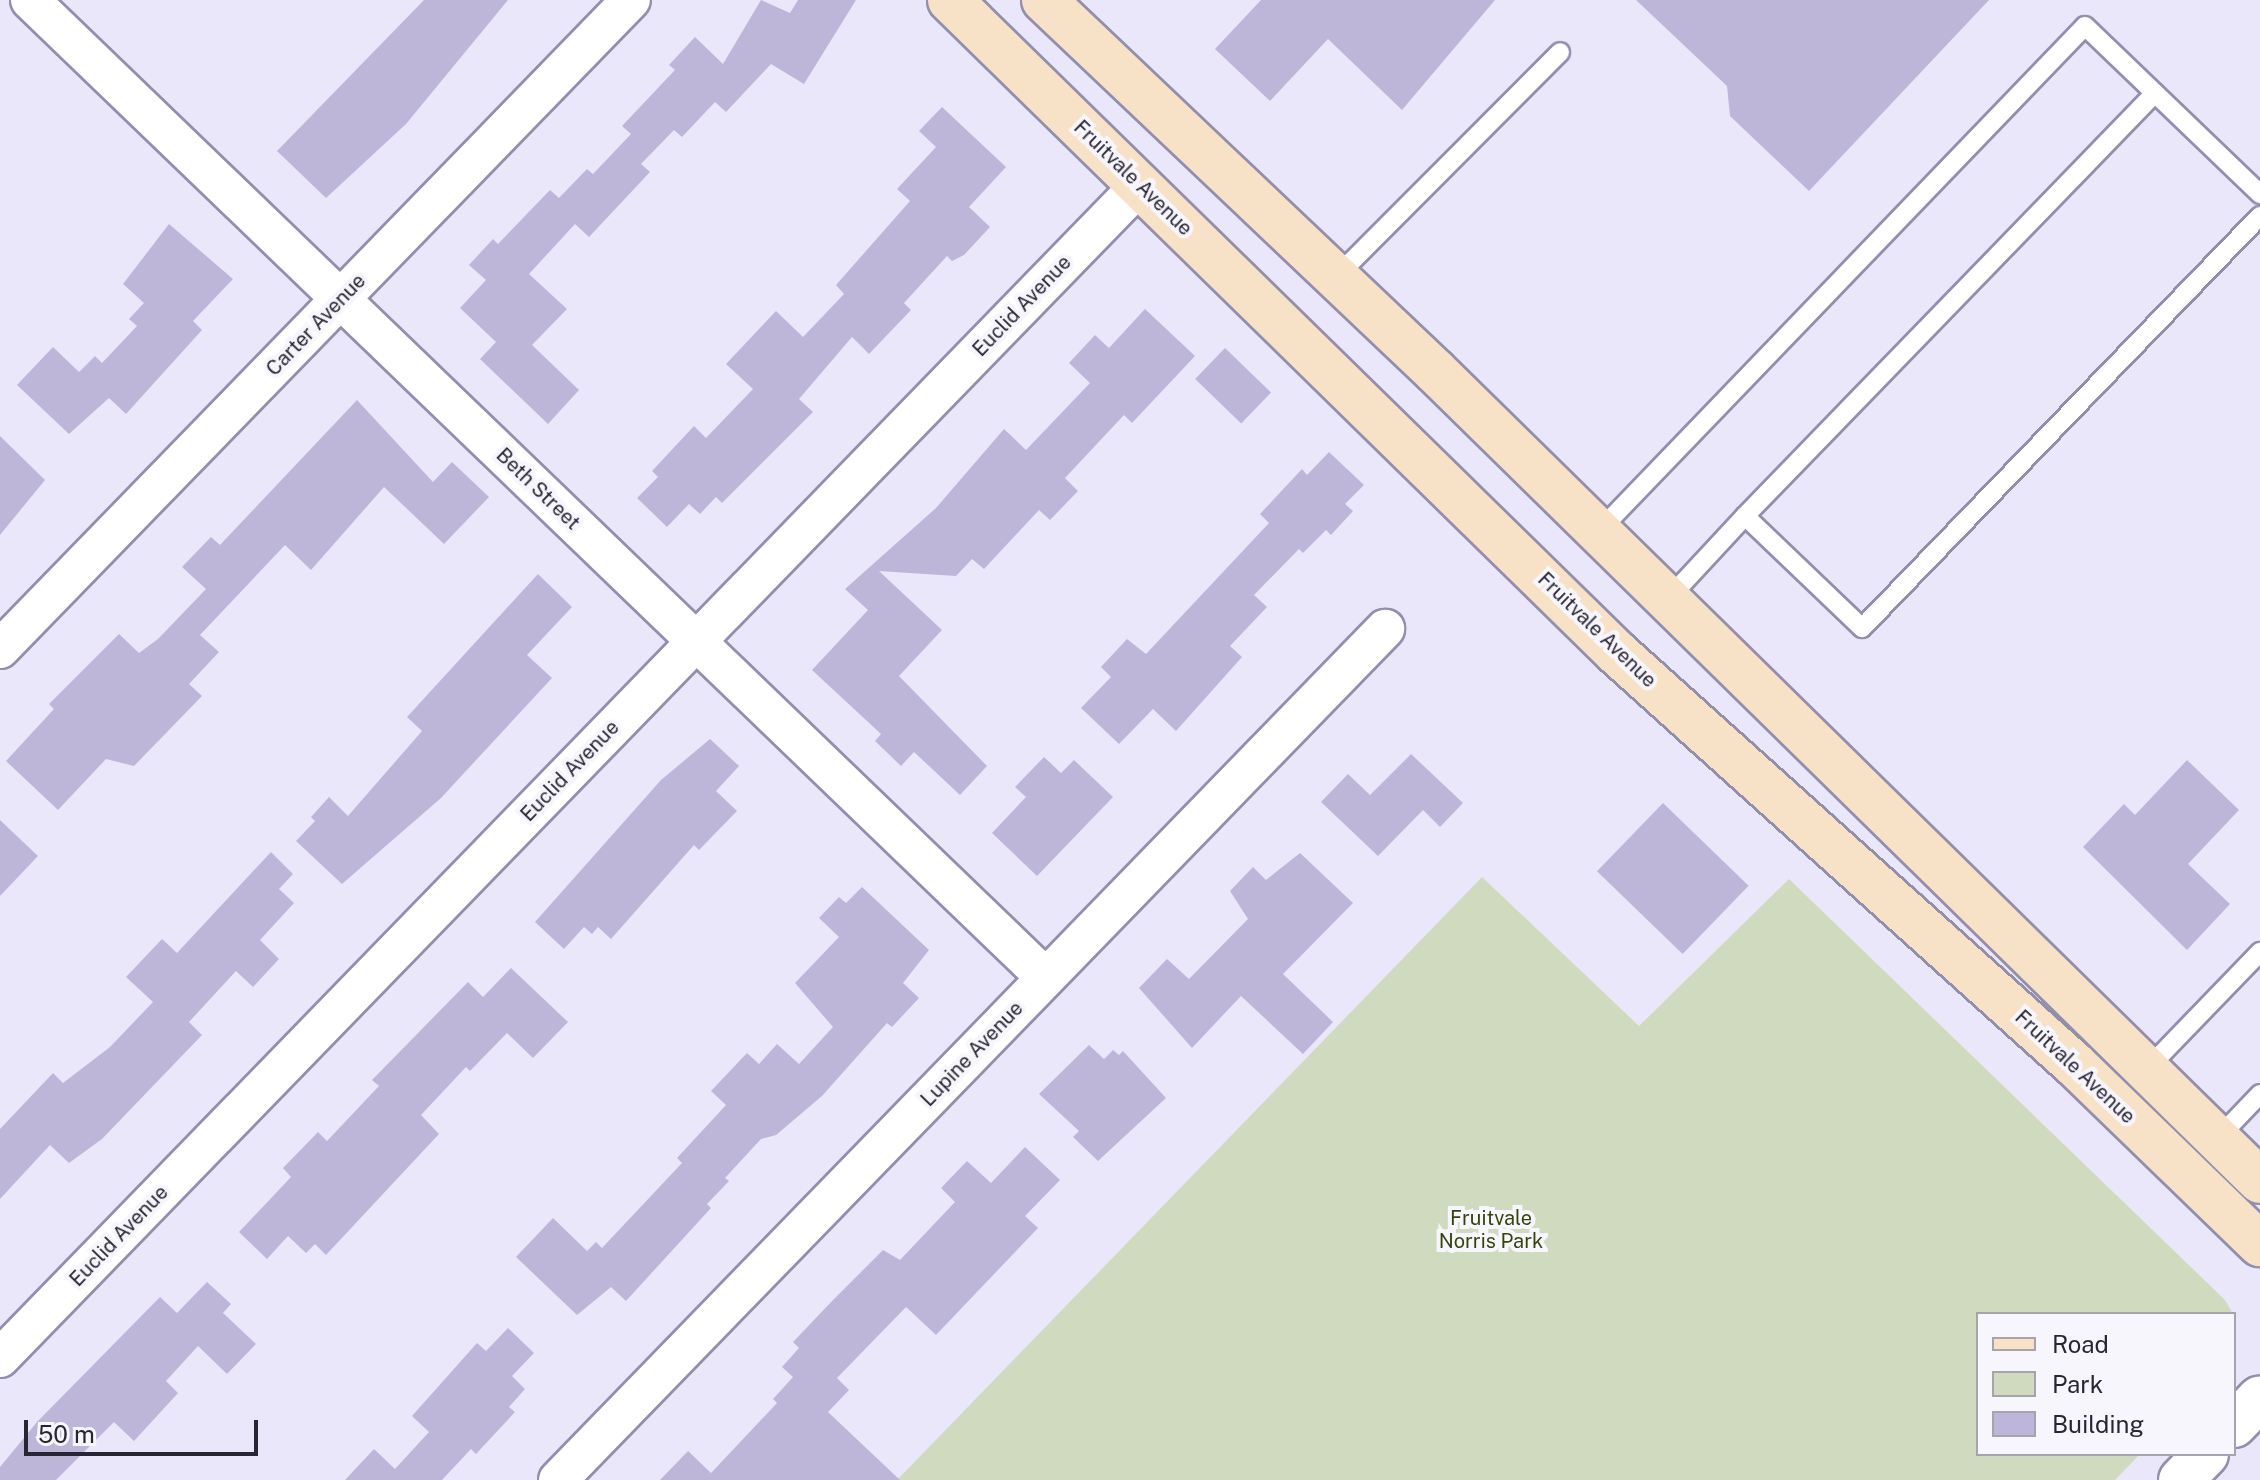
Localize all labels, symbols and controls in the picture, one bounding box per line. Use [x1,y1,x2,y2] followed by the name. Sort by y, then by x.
[1069,115,1197,241] street label: Fruitvale Avenue
[968,251,1076,361] street label: Euclid Avenue
[261,269,371,381] street label: Carter Avenue
[491,443,585,535] street label: Beth Street
[1533,567,1661,693] street label: Fruitvale Avenue
[516,716,624,826] street label: Euclid Avenue
[916,996,1028,1112] street label: Lupine Avenue
[2010,1005,2140,1129] street label: Fruitvale Avenue
[65,1181,173,1291] street label: Euclid Avenue
[1439,1206,1543,1253] park label: Fruitvale Norris Park
[1976,1312,2236,1456] legend
[2052,1330,2109,1358] text: Road
[2052,1370,2103,1398] text: Park
[28,1404,262,1454] scale bar
[2052,1410,2144,1438] text: Building
[38,1420,95,1448] text: 50 m

